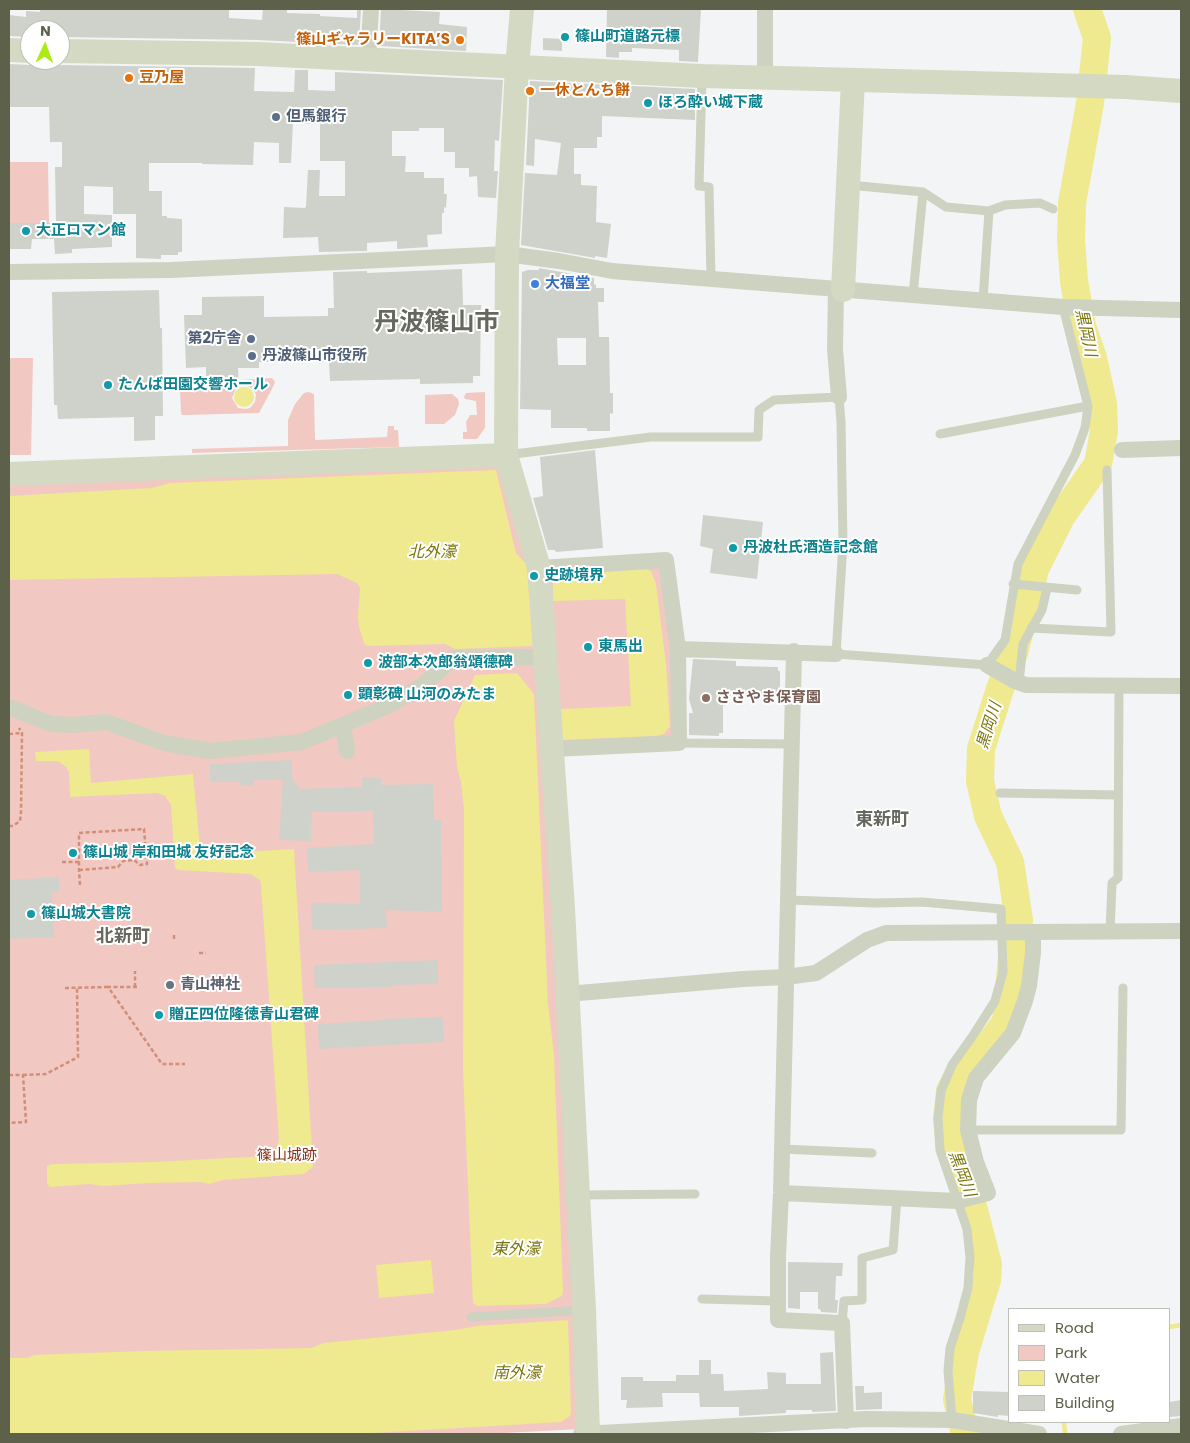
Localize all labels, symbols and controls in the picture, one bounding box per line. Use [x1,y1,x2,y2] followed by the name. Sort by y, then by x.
[20,20,70,70] north arrow
[40,21,51,41] text: N
[575,28,680,46] place label: 篠山町道路元標
[296,31,450,49] place label: 篠山ギャラリーKITA’S
[559,31,571,43] marker: 篠山町道路元標
[454,34,466,46] marker: 篠山ギャラリーKITA’S
[139,69,184,87] place label: 豆乃屋
[123,72,135,84] marker: 豆乃屋
[540,82,630,100] place label: 一休とんち餅
[524,85,536,97] marker: 一休とんち餅
[658,94,763,112] place label: ほろ酔い城下蔵
[642,97,654,109] marker: ほろ酔い城下蔵
[286,108,346,126] place label: 但馬銀行
[270,111,282,123] marker: 但馬銀行
[36,222,126,240] place label: 大正ロマン館
[20,225,32,237] marker: 大正ロマン館
[545,275,590,293] place label: 大福堂
[529,278,541,290] marker: 大福堂
[1071,308,1099,358] water label: 黒岡川
[375,309,499,339] district label: 丹波篠山市
[187,330,241,348] place label: 第2庁舎
[245,333,257,345] marker: 第2庁舎
[262,347,367,365] place label: 丹波篠山市役所
[246,350,258,362] marker: 丹波篠山市役所
[118,376,268,394] place label: たんば田園交響ホール
[102,379,114,391] marker: たんば田園交響ホール
[743,539,878,557] place label: 丹波杜氏酒造記念館
[727,542,739,554] marker: 丹波杜氏酒造記念館
[408,543,456,563] water label: 北外濠
[544,567,604,585] place label: 史跡境界
[528,570,540,582] marker: 史跡境界
[598,638,643,656] place label: 東馬出
[582,641,594,653] marker: 東馬出
[378,654,513,672] place label: 波部本次郎翁頌德碑
[362,657,374,669] marker: 波部本次郎翁頌德碑
[358,686,496,704] place label: 顕彰碑 山河のみたま
[342,689,354,701] marker: 顕彰碑 山河のみたま
[716,689,821,707] place label: ささやま保育園
[700,692,712,704] marker: ささやま保育園
[974,700,1006,752] water label: 黒岡川
[855,809,909,831] district label: 東新町
[83,844,254,862] place label: 篠山城 岸和田城 友好記念
[67,847,79,859] marker: 篠山城 岸和田城 友好記念
[41,905,131,923] place label: 篠山城大書院
[25,908,37,920] marker: 篠山城大書院
[96,926,150,948] district label: 北新町
[180,976,240,994] place label: 青山神社
[164,979,176,991] marker: 青山神社
[169,1006,319,1024] place label: 贈正四位隆徳青山君碑
[153,1009,165,1021] marker: 贈正四位隆徳青山君碑
[257,1147,317,1165] park label: 篠山城跡
[943,1148,979,1200] water label: 黒岡川
[492,1240,540,1260] water label: 東外濠
[1008,1308,1170,1423] legend
[1055,1317,1094,1338] text: Road
[1055,1342,1087,1363] text: Park
[493,1364,541,1384] water label: 南外濠
[1055,1367,1100,1388] text: Water
[1055,1392,1115,1413] text: Building

